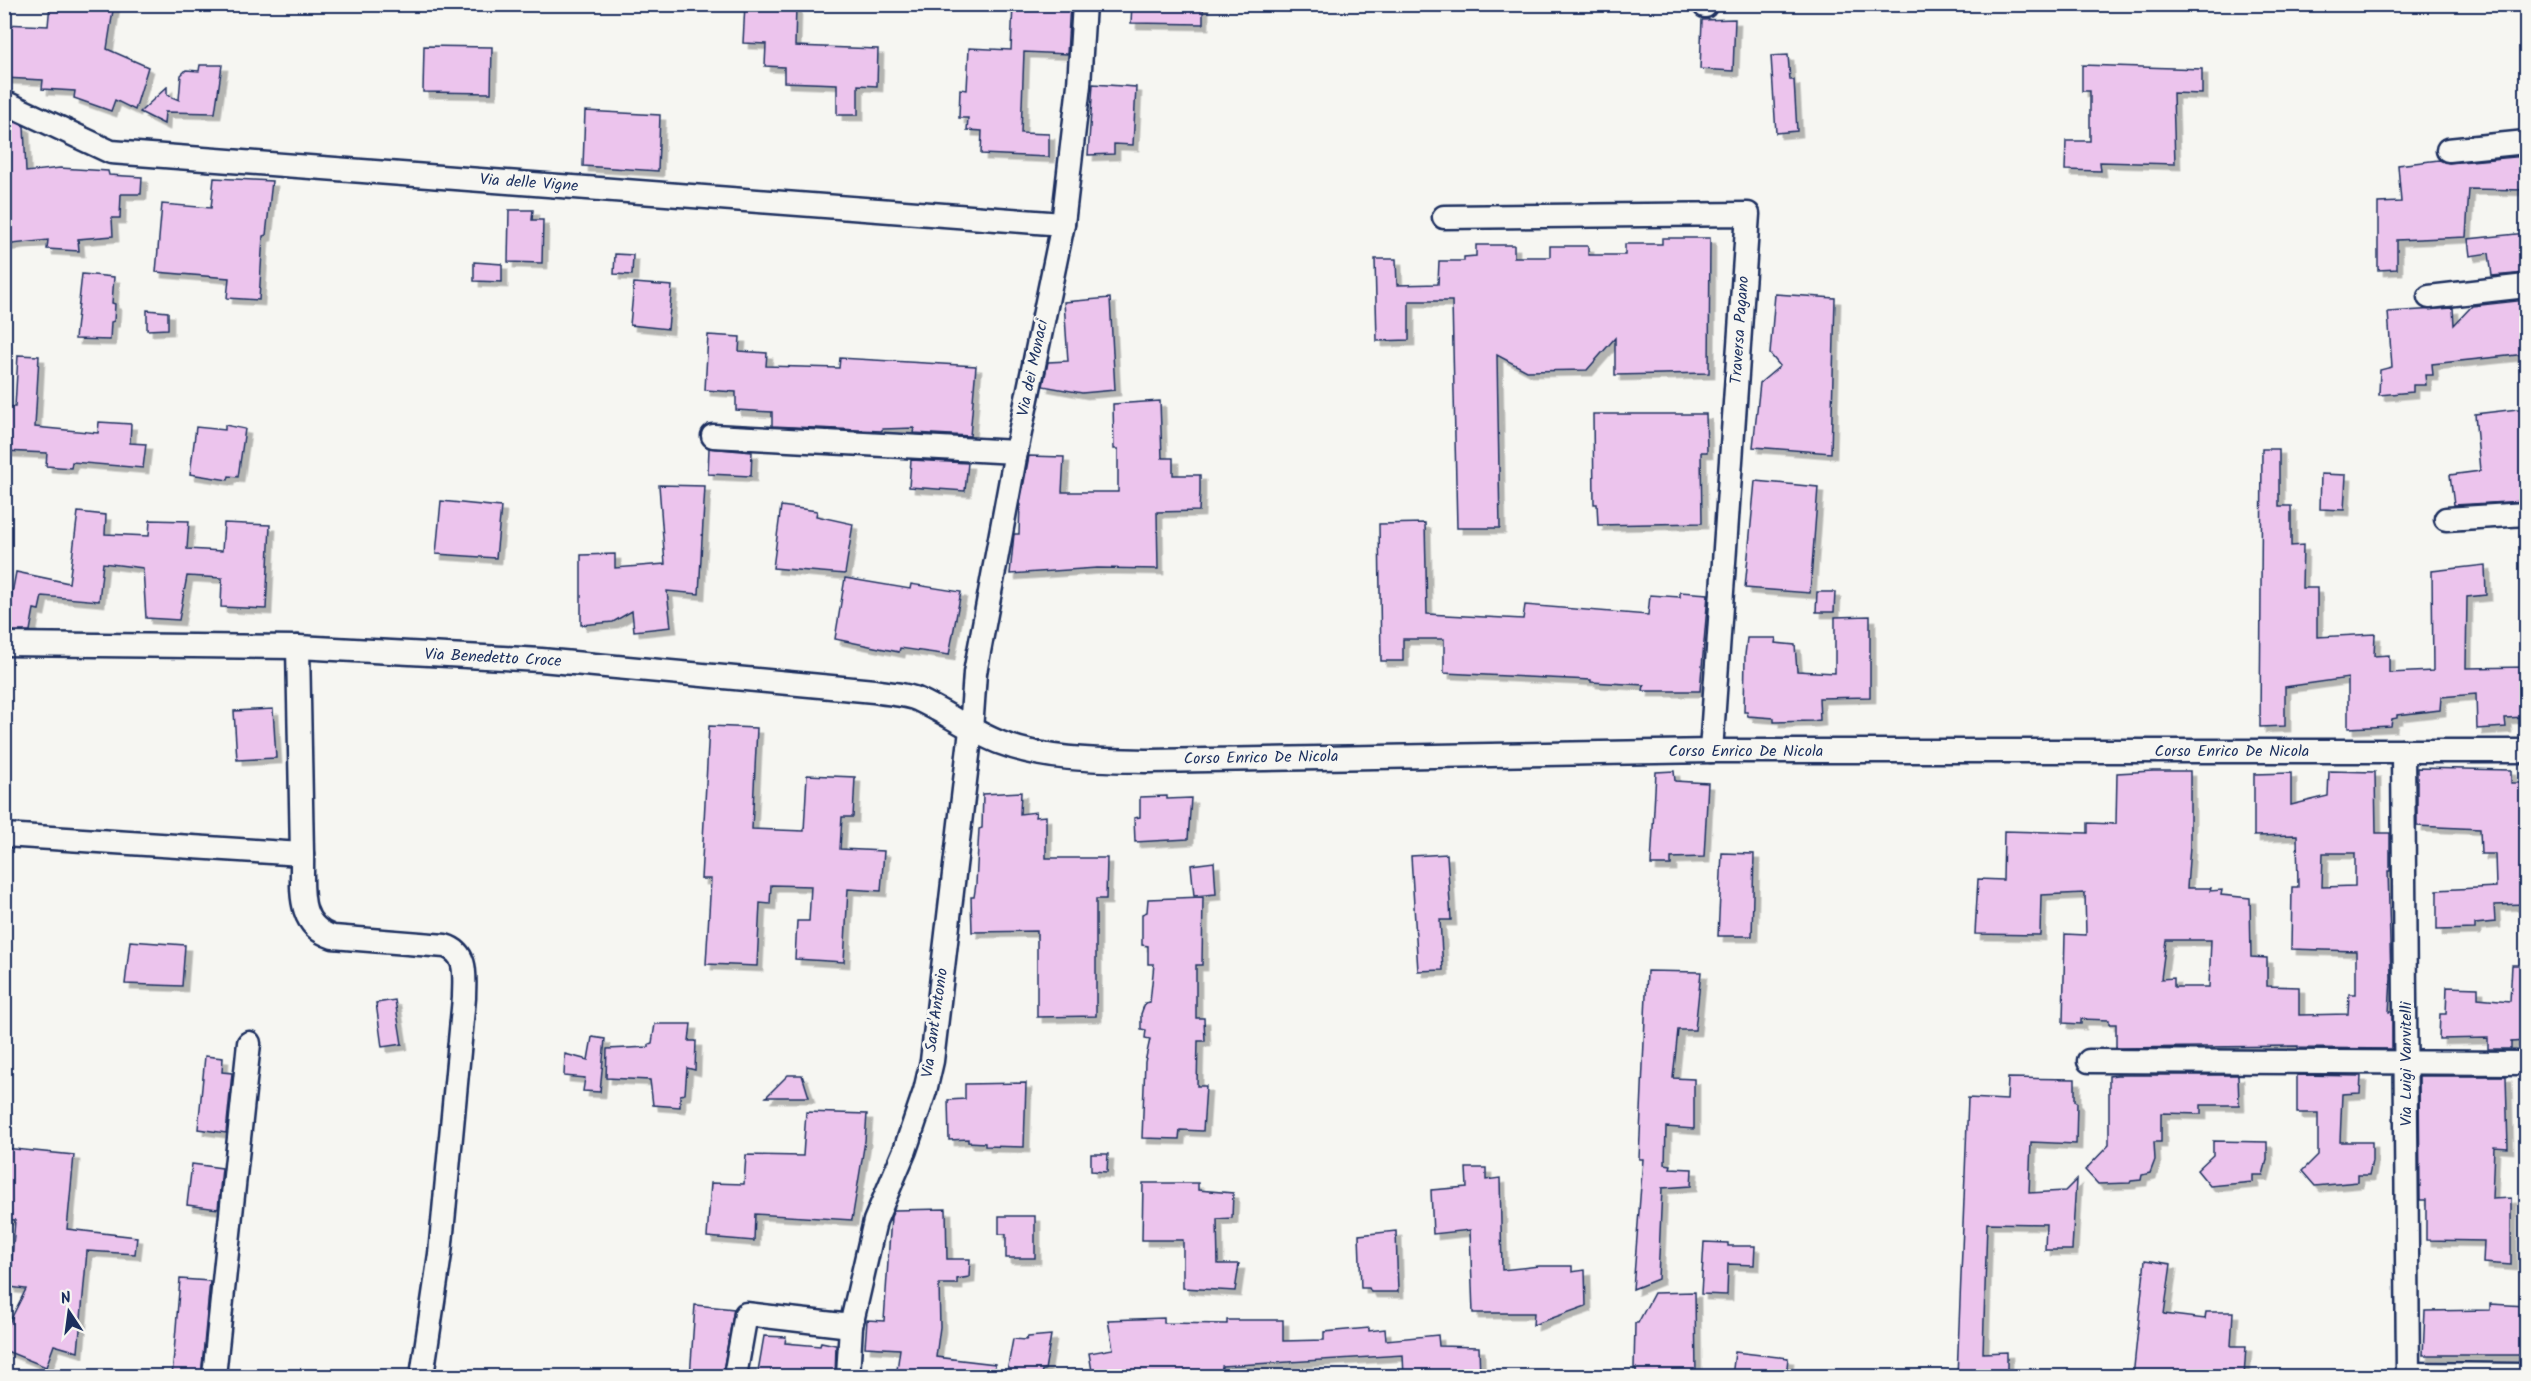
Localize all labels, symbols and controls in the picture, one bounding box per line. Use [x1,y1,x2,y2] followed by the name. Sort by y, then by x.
[479,167,579,199] street label: Via delle Vigne
[1724,275,1756,385] street label: Traversa Pagano
[1011,316,1056,419] street label: Via dei Monaci
[424,642,562,674] street label: Via Benedetto Croce
[1669,739,1823,764] street label: Corso Enrico De Nicola
[2155,739,2309,764] street label: Corso Enrico De Nicola
[1183,744,1339,772] street label: Corso Enrico De Nicola
[915,967,955,1079] street label: Via Sant'Antonio
[2394,1001,2419,1126] street label: Via Luigi Vanvitelli
[39,1282,99,1342] north arrow
[58,1286,74,1312] text: N

